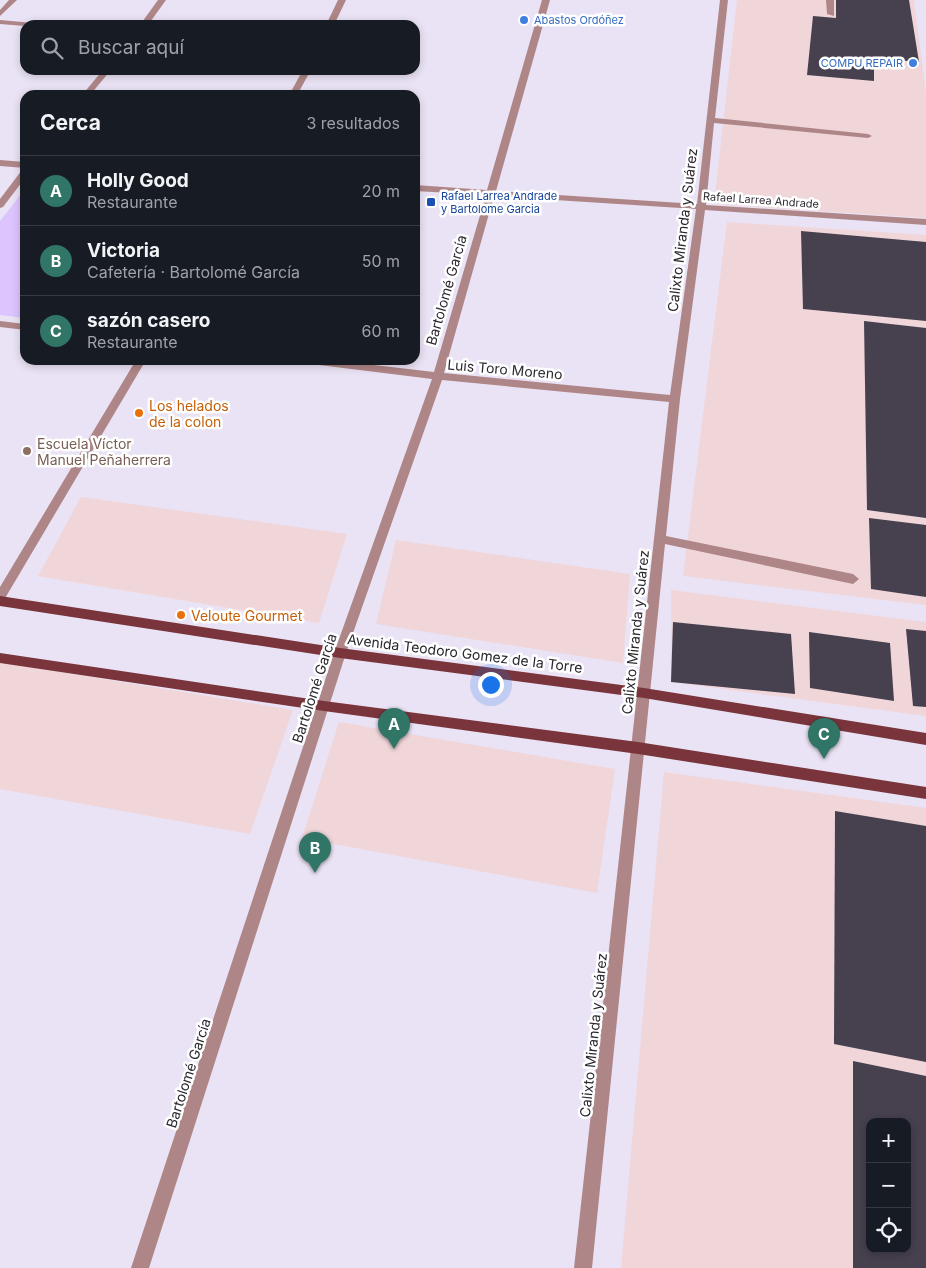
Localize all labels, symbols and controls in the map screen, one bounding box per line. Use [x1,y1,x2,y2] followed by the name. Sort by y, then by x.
[534,13,624,27] place label: Abastos Ordóñez
[518,14,530,26] marker: Abastos Ordóñez
[20,20,420,75] search box
[38,34,66,62] icon: search
[78,36,184,59] text: Buscar aquí
[821,56,903,70] place label: COMPU REPAIR
[907,57,919,69] marker: COMPU REPAIR
[40,110,101,135] text: Cerca
[306,113,400,133] text: 3 resultados
[664,147,700,313] street label: Calixto Miranda y Suárez
[87,169,189,192] text: Holly Good
[50,181,62,201] text: A
[362,181,400,201] text: 20 m
[441,189,557,216] place label: Rafael Larrea Andrade y Bartolome Garcia
[703,189,819,211] street label: Rafael Larrea Andrade
[87,192,177,212] text: Restaurante
[425,196,437,208] marker: Rafael Larrea Andrade y Bartolome Garcia
[422,233,470,347] street label: Bartolomé García
[87,239,160,262] text: Victoria
[51,251,61,271] text: B
[362,251,400,271] text: 50 m
[87,262,300,282] text: Cafetería · Bartolomé García
[87,309,210,332] text: sazón casero
[50,321,62,341] text: C
[361,321,400,341] text: 60 m
[87,332,177,352] text: Restaurante
[447,355,563,383] street label: Luis Toro Moreno
[149,397,229,430] place label: Los helados de la colon
[133,407,145,419] marker: Los helados de la colon
[37,435,171,468] place label: Escuela Víctor Manuel Peñaherrera
[21,445,33,457] marker: Escuela Víctor Manuel Peñaherrera
[618,549,652,715] street label: Calixto Miranda y Suárez
[191,607,303,624] place label: Veloute Gourmet
[175,609,187,621] marker: Veloute Gourmet
[346,630,584,676] street label: Avenida Teodoro Gomez de la Torre
[288,631,340,745] street label: Bartolomé García
[478,672,504,698] your location
[378,708,410,749] pin: A
[808,718,840,759] pin: C
[299,832,331,873] pin: B
[576,952,610,1118] street label: Calixto Miranda y Suárez
[162,1016,214,1130] street label: Bartolomé García
[866,1118,911,1253] map controls
[866,1118,911,1163] button: +
[866,1163,911,1208] button: −
[866,1208,911,1253] button: locate

